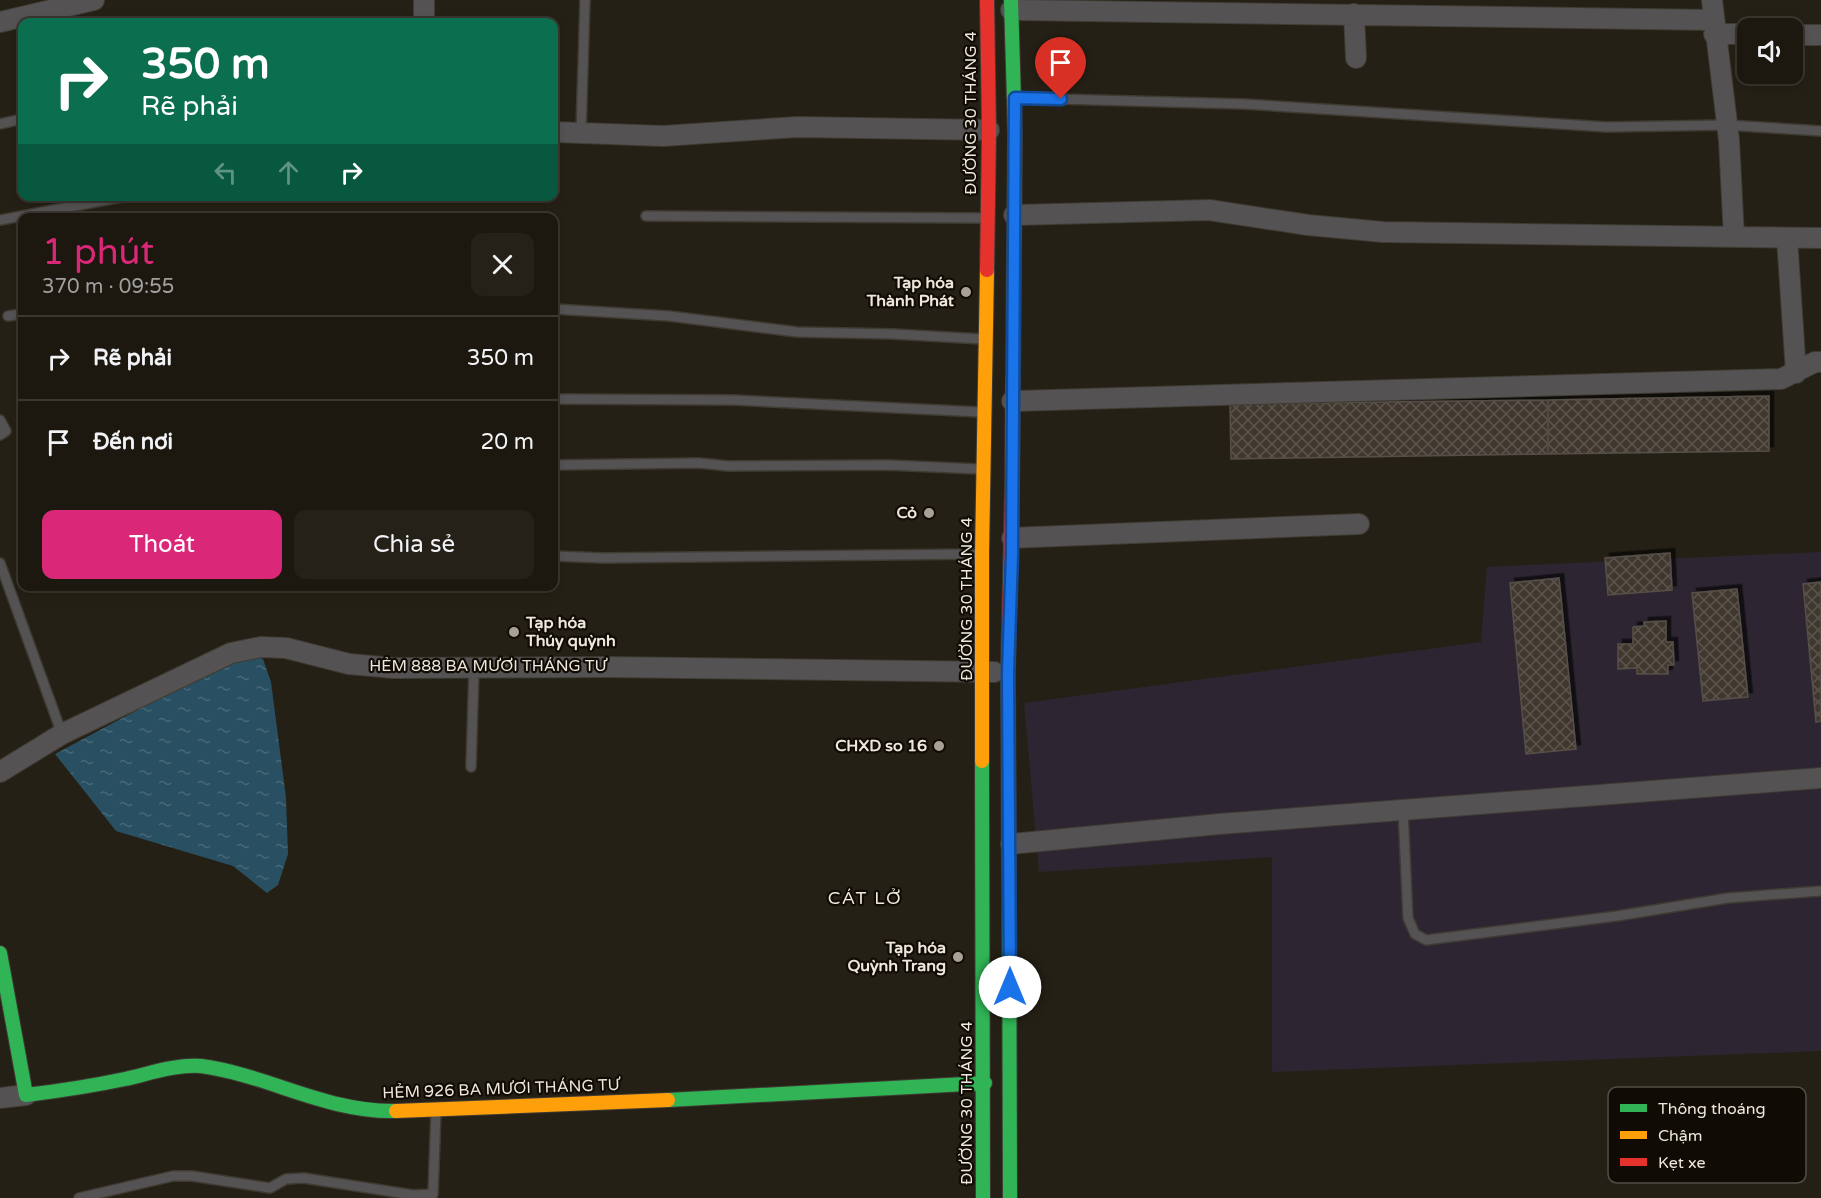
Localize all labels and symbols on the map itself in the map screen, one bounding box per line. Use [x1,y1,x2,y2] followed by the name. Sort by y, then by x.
[961,31,981,195] street label: ĐƯỜNG 30 THÁNG 4
[1035,37,1086,99] pin
[866,273,955,311] place label: Tạp hóa Thành Phát
[959,285,973,299] marker: Tạp hóa Thành Phát
[896,503,917,523] place label: Cỏ
[922,506,936,520] marker: Cỏ
[957,517,977,681] street label: ĐƯỜNG 30 THÁNG 4
[525,613,616,651] place label: Tạp hóa Thúy quỳnh
[507,625,521,639] marker: Tạp hóa Thúy quỳnh
[369,656,609,676] street label: HẺM 888 BA MƯƠI THÁNG TƯ
[835,736,927,756] place label: CHXD so 16
[932,739,946,753] marker: CHXD so 16
[828,887,902,909] district label: CÁT LỞ
[847,938,946,976] place label: Tạp hóa Quỳnh Trang
[951,950,965,964] marker: Tạp hóa Quỳnh Trang
[978,955,1042,1019] position arrow
[957,1021,977,1185] street label: ĐƯỜNG 30 THÁNG 4
[382,1075,622,1103] street label: HẺM 926 BA MƯƠI THÁNG TƯ
[1608,1087,1806,1183] legend
[1658,1099,1766,1119] text: Thông thoáng
[1658,1126,1703,1146] text: Chậm
[1658,1153,1706,1173] text: Kẹt xe

